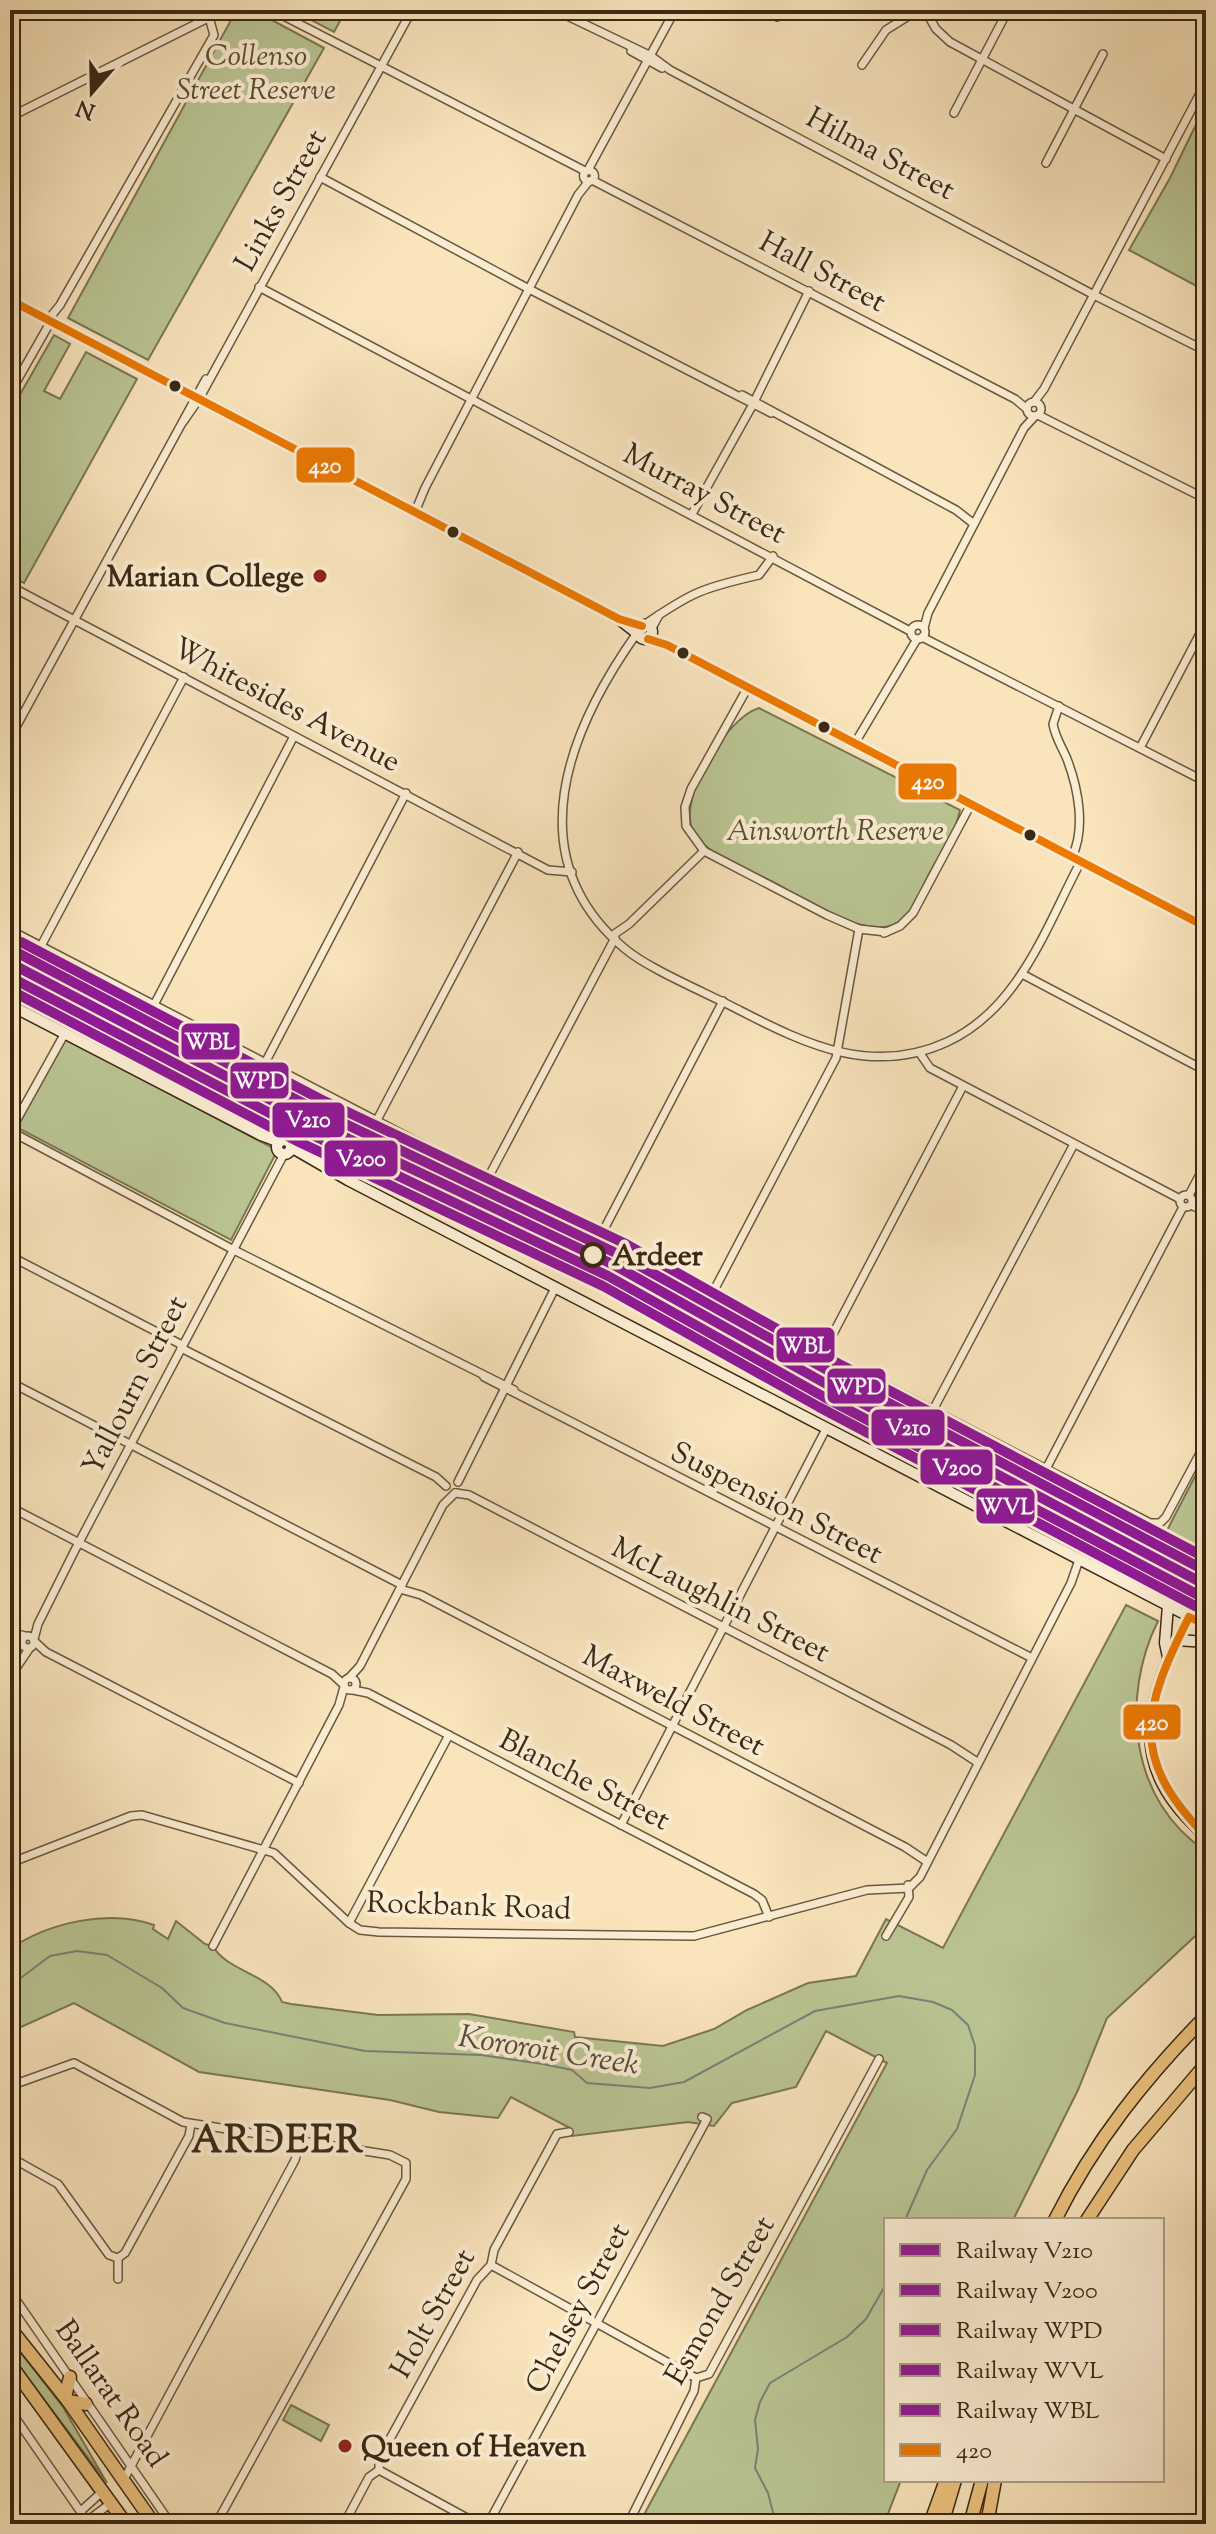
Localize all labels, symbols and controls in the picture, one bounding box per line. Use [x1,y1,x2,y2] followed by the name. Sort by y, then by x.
[176,36,336,113] park label: Collenso Street Reserve
[52,52,132,132] north arrow
[72,90,100,126] text: N
[798,98,962,212] street label: Hilma Street
[225,122,339,280] street label: Links Street
[751,222,893,325] street label: Hall Street
[167,378,183,394] unlabelled marker
[615,434,793,556] street label: Murray Street
[295,446,356,484] line badge: 420
[307,452,342,484] text: 420
[445,524,461,540] unlabelled marker
[107,557,304,600] place label: Marian College
[311,567,329,585] marker: Marian College
[164,628,407,785] street label: Whitesides Avenue
[675,645,691,661] unlabelled marker
[816,719,832,735] unlabelled marker
[897,762,958,801] line badge: 420
[910,768,945,800] text: 420
[726,811,944,854] park label: Ainsworth Reserve
[1022,827,1038,843] unlabelled marker
[180,1022,241,1061] line badge: WBL
[184,1028,237,1060] text: WBL
[229,1061,290,1100] line badge: WPD
[233,1067,287,1099] text: WPD
[271,1101,346,1139] line badge: V210
[285,1106,331,1138] text: V210
[323,1139,399,1178] line badge: V200
[336,1145,386,1177] text: V200
[612,1236,704,1279] place label: Ardeer
[581,1243,605,1267] marker: Ardeer
[73,1289,200,1483] street label: Yallourn Street
[775,1326,836,1364] line badge: WBL
[779,1332,832,1364] text: WBL
[826,1367,887,1405] line badge: WPD
[830,1373,884,1405] text: WPD
[870,1408,946,1447] line badge: V210
[885,1414,931,1446] text: V210
[662,1432,890,1576] street label: Suspension Street
[919,1448,994,1486] line badge: V200
[932,1454,982,1486] text: V200
[975,1487,1036,1525] line badge: WVL
[978,1493,1034,1525] text: WVL
[603,1528,837,1675] street label: McLaughlin Street
[574,1636,772,1768] street label: Maxweld Street
[1122,1703,1182,1741] line badge: 420
[1134,1709,1169,1741] text: 420
[491,1720,677,1843] street label: Blanche Street
[366,1882,572,1933] street label: Rockbank Road
[455,2015,642,2089] water label: Kororoit Creek
[191,2116,365,2170] district label: ARDEER
[655,2209,787,2394] street label: Esmond Street
[516,2216,642,2402] street label: Chelsey Street
[884,2218,1164,2482] legend
[956,2235,1093,2269] text: Railway V210
[381,2242,487,2387] street label: Holt Street
[956,2275,1098,2309] text: Railway V200
[43,2312,177,2477] street label: Ballarat Road
[956,2315,1103,2349] text: Railway WPD
[956,2355,1104,2389] text: Railway WVL
[956,2395,1100,2429] text: Railway WBL
[361,2427,587,2470] place label: Queen of Heaven
[956,2435,992,2469] text: 420
[336,2437,354,2455] marker: Queen of Heaven

